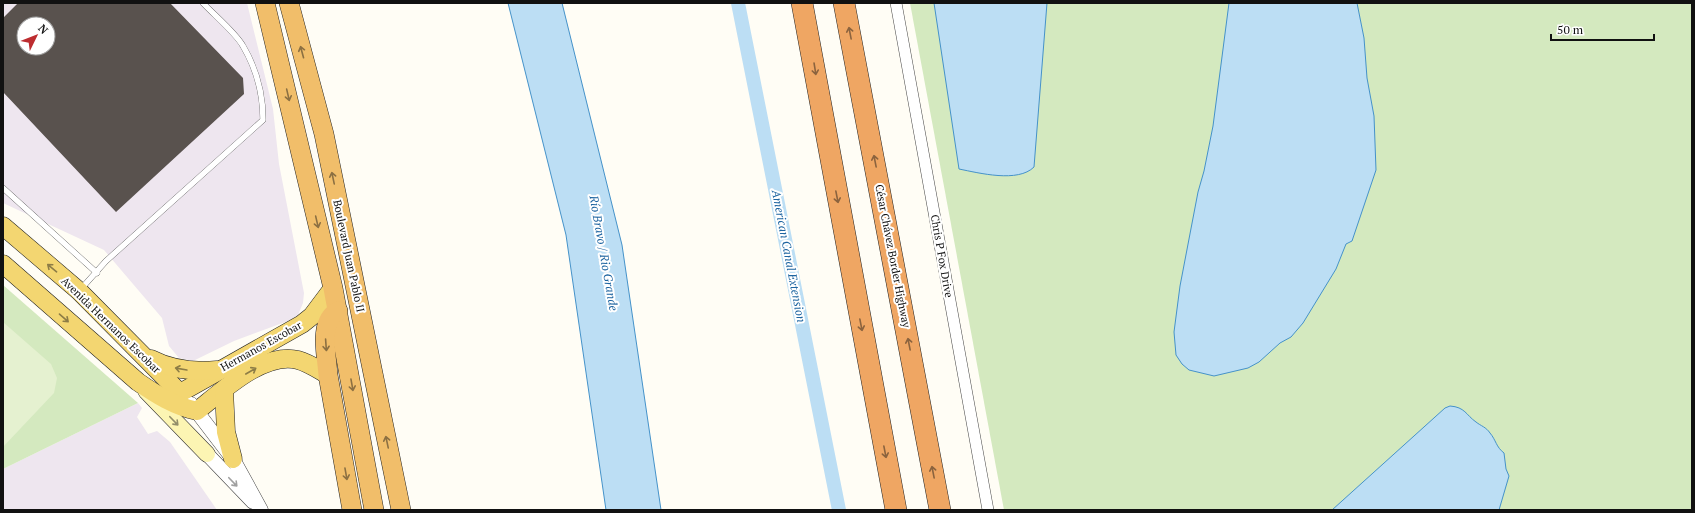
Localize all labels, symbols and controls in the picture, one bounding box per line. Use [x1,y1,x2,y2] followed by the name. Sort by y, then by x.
[16,16,56,56] north arrow
[1551,16,1654,42] scale bar
[35,21,52,37] text: N
[1557,22,1584,37] text: 50 m
[846,27,854,40] one-way arrow
[298,46,305,59] one-way arrow
[811,62,819,75] one-way arrow
[284,88,292,101] one-way arrow
[870,155,878,168] one-way arrow
[328,172,336,185] one-way arrow
[872,183,914,329] street label: César Chávez Border Highway
[769,188,809,323] water label: American Canal Extension
[833,190,841,203] one-way arrow
[586,193,622,312] water label: Río Bravo / Rio Grande
[330,198,368,314] street label: Boulevard Juan Pablo II
[928,213,956,299] street label: Chris P Fox Drive
[314,215,322,228] one-way arrow
[47,263,57,272] one-way arrow
[58,274,164,377] street label: Avenida Hermanos Escobar
[59,313,69,322] one-way arrow
[218,317,305,374] street label: Hermanos Escobar
[857,318,865,331] one-way arrow
[322,338,330,351] one-way arrow
[905,338,913,351] one-way arrow
[175,365,188,373] one-way arrow
[245,367,257,374] one-way arrow
[348,379,356,392] one-way arrow
[169,416,179,426] one-way arrow
[383,436,391,449] one-way arrow
[881,445,889,458] one-way arrow
[929,466,937,479] one-way arrow
[342,467,350,480] one-way arrow
[229,477,238,488] one-way arrow

